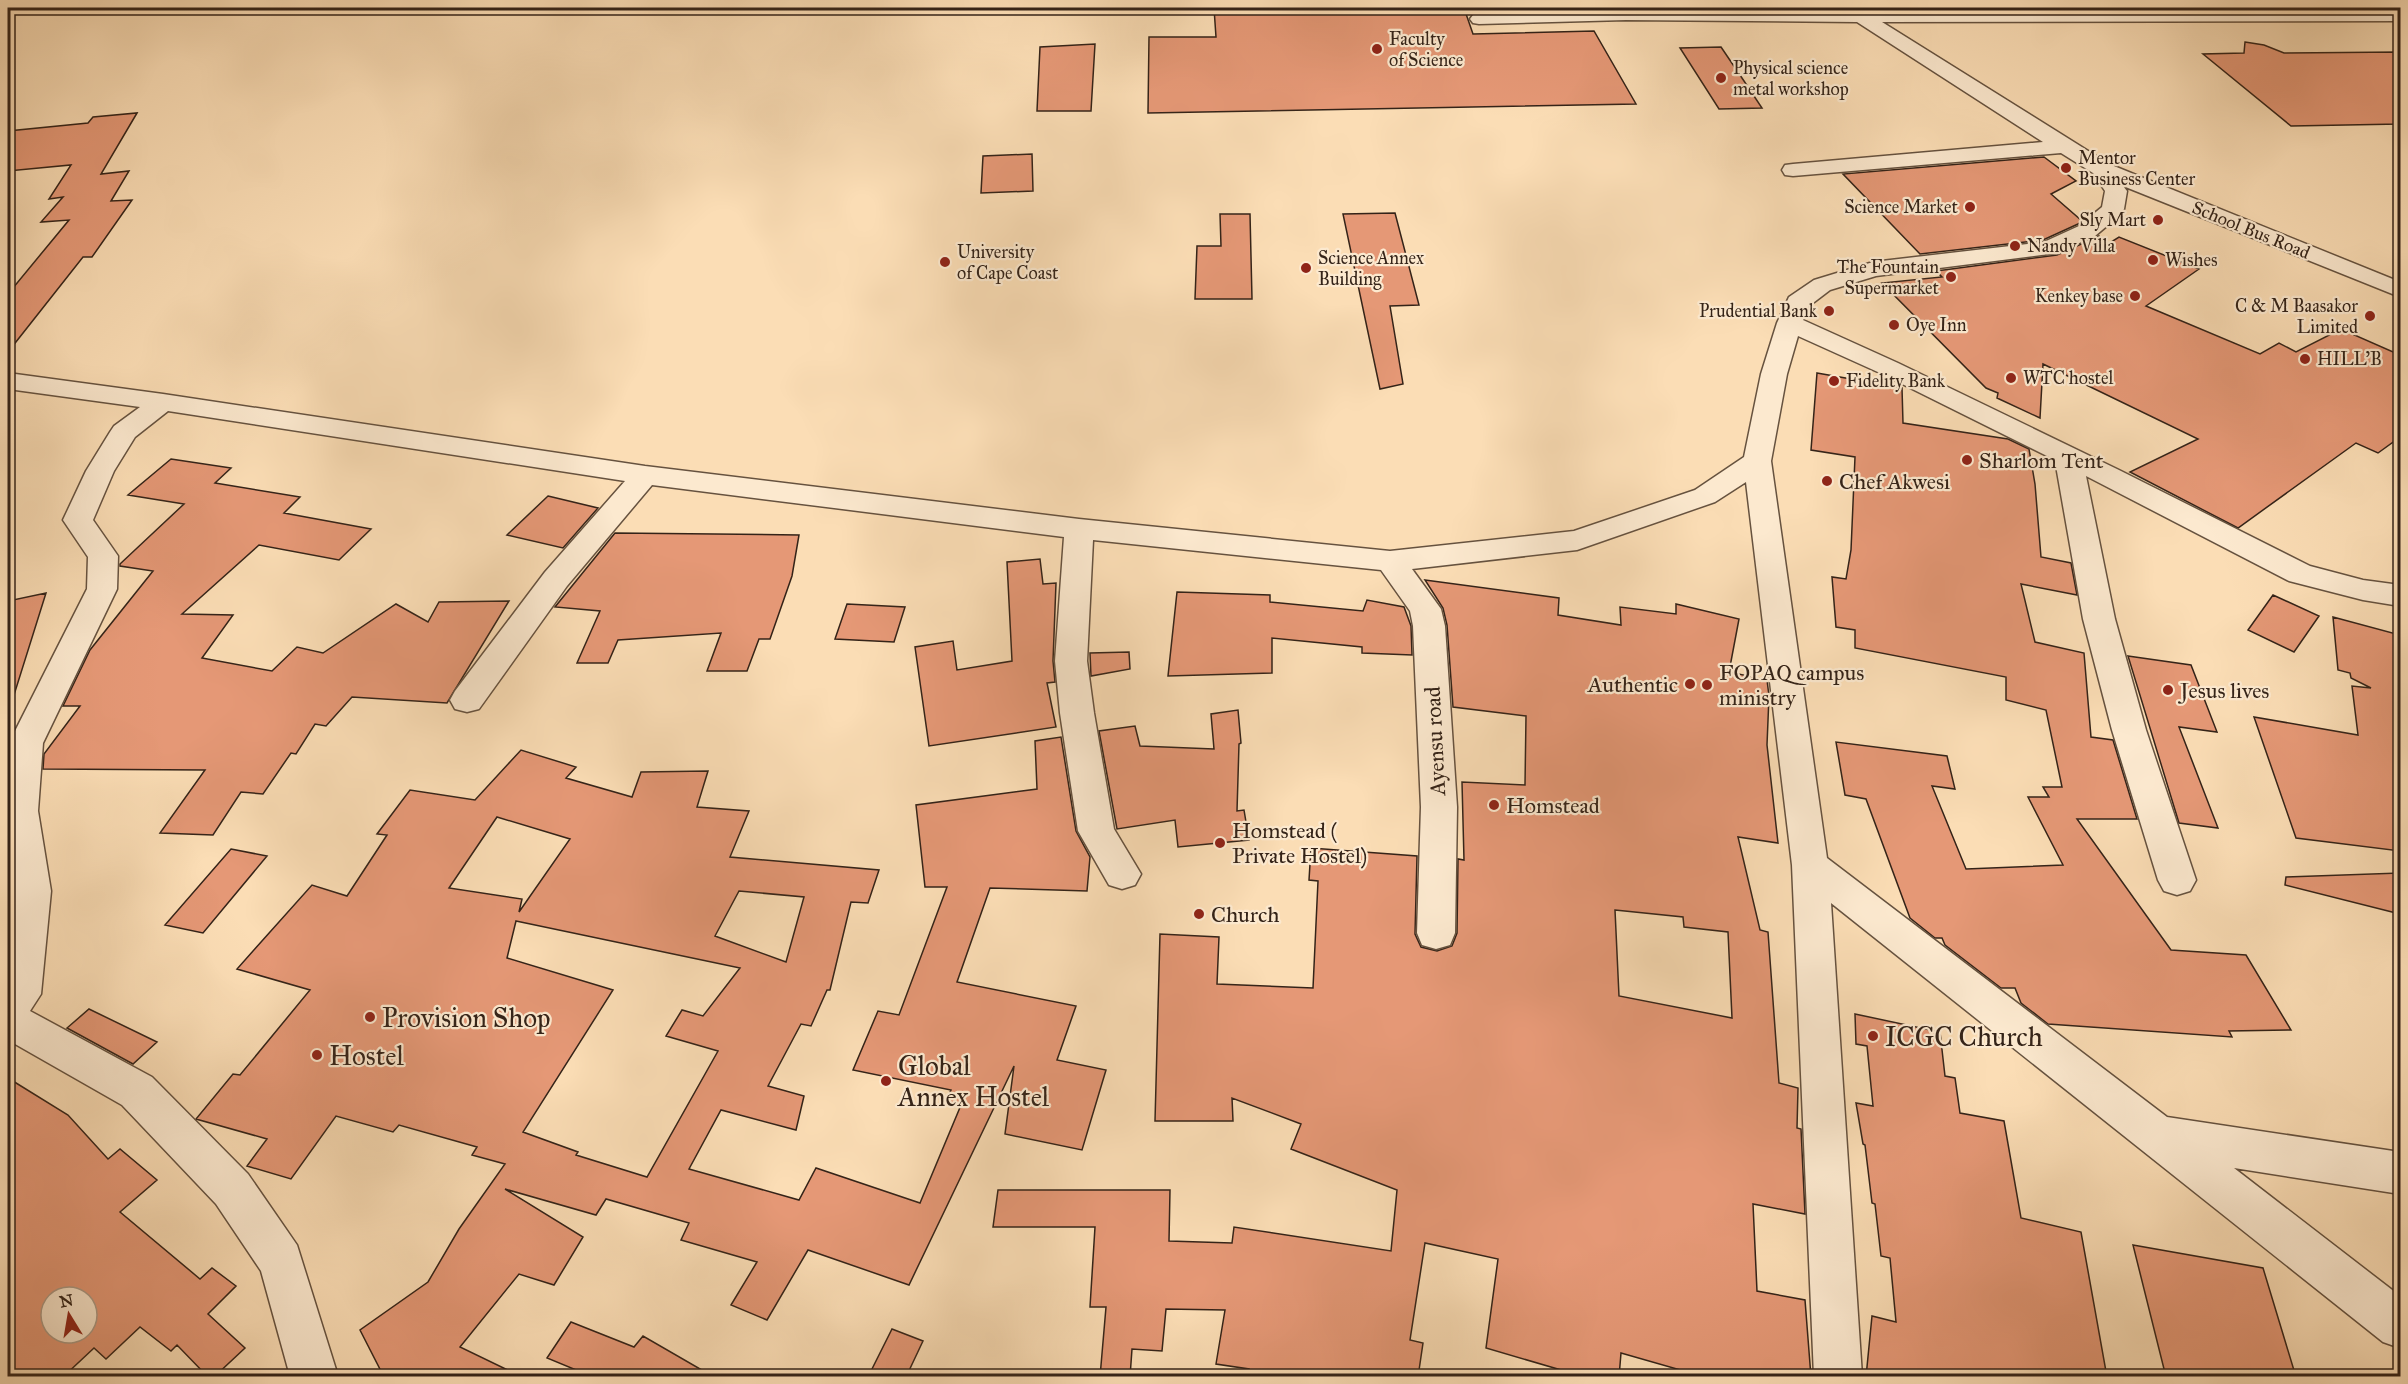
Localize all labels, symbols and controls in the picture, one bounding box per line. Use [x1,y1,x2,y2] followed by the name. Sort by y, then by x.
[1389,28,1463,71] place label: Faculty of Science
[1370,42,1384,56] marker: Faculty of Science
[1733,57,1849,100] place label: Physical science metal workshop
[1714,71,1728,85] marker: Physical science metal workshop
[2078,147,2196,190] place label: Mentor Business Center
[2059,161,2073,175] marker: Mentor Business Center
[1844,196,1959,218] place label: Science Market
[2189,196,2313,264] street label: School Bus Road
[1963,200,1977,214] marker: Science Market
[2079,209,2147,231] place label: Sly Mart
[2151,213,2165,227] marker: Sly Mart
[2027,235,2116,257] place label: Nandy Villa
[2008,239,2022,253] marker: Nandy Villa
[957,241,1059,284] place label: University of Cape Coast
[1318,247,1424,291] place label: Science Annex Building
[2165,249,2218,271] place label: Wishes
[2146,253,2160,267] marker: Wishes
[938,255,952,269] marker: University of Cape Coast
[1837,256,1940,299] place label: The Fountain Supermarket
[1299,261,1313,275] marker: Science Annex Building
[1944,270,1958,284] marker: The Fountain Supermarket
[2035,285,2123,307] place label: Kenkey base
[2128,289,2142,303] marker: Kenkey base
[2235,295,2358,338] place label: C & M Baasakor Limited
[1699,300,1818,322] place label: Prudential Bank
[1822,304,1836,318] marker: Prudential Bank
[2363,309,2377,323] marker: C & M Baasakor Limited
[1906,314,1967,336] place label: Oye Inn
[1887,318,1901,332] marker: Oye Inn
[2317,348,2382,370] place label: HILL'B
[2298,352,2312,366] marker: HILL'B
[2023,367,2113,389] place label: WTC hostel
[1846,370,1946,392] place label: Fidelity Bank
[2004,371,2018,385] marker: WTC hostel
[1827,374,1841,388] marker: Fidelity Bank
[1979,447,2104,474] place label: Sharlom Tent
[1960,453,1974,467] marker: Sharlom Tent
[1839,468,1950,495] place label: Chef Akwesi
[1820,474,1834,488] marker: Chef Akwesi
[1719,659,1864,711] place label: FOPAQ campus ministry
[1587,671,1678,698] place label: Authentic
[1683,677,1697,691] marker: Authentic
[2178,677,2269,704] place label: Jesus lives
[1700,678,1714,692] marker: FOPAQ campus ministry
[2161,683,2175,697] marker: Jesus lives
[1419,686,1451,797] street label: Ayensu road
[1506,792,1600,819] place label: Homstead
[1487,798,1501,812] marker: Homstead
[1232,817,1367,869] place label: Homstead ( Private Hostel)
[1213,836,1227,850] marker: Homstead ( Private Hostel)
[1211,901,1279,928] place label: Church
[1192,907,1206,921] marker: Church
[382,1001,551,1034] place label: Provision Shop
[363,1010,377,1024] marker: Provision Shop
[1885,1020,2043,1053] place label: ICGC Church
[1866,1029,1880,1043] marker: ICGC Church
[329,1039,404,1072] place label: Hostel
[310,1048,324,1062] marker: Hostel
[897,1049,1050,1113] place label: Global Annex Hostel
[879,1074,893,1088] marker: Global Annex Hostel
[39,1285,99,1345] north arrow
[58,1290,75,1311] text: N

